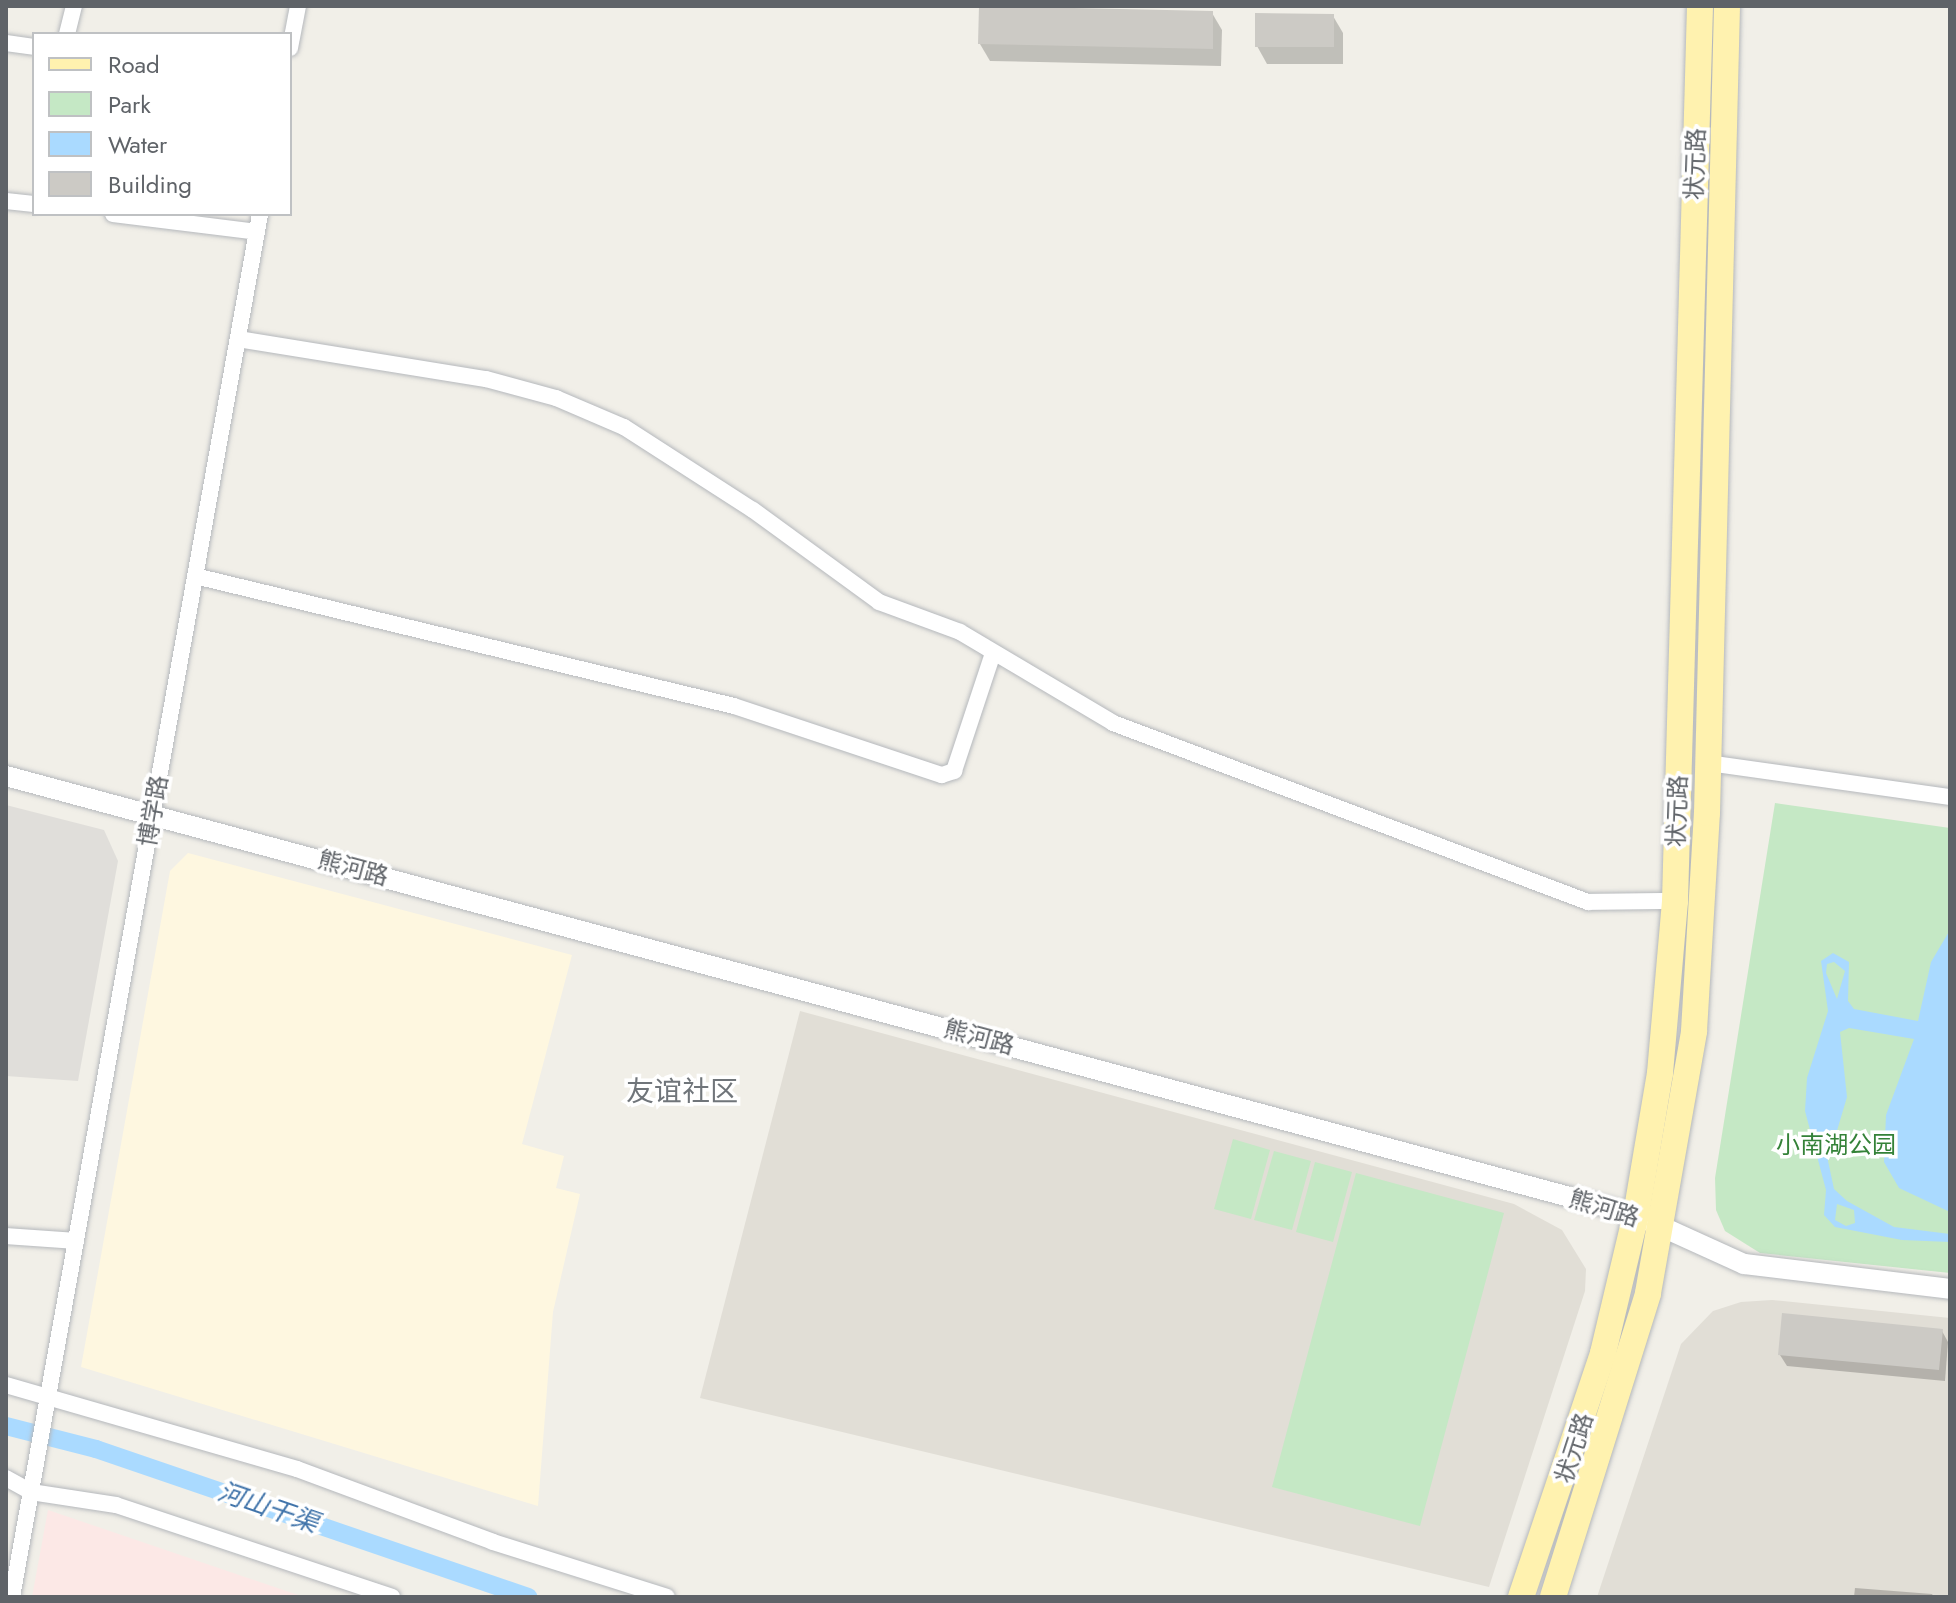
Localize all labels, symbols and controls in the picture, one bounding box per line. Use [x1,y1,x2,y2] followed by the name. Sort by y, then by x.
[32,32,292,216] legend
[108,47,160,82] text: Road
[108,87,151,122] text: Park
[108,127,167,162] text: Water
[1679,128,1711,200] street label: 状元路
[108,167,192,202] text: Building
[133,773,173,849] street label: 博学路
[1661,775,1693,847] street label: 状元路
[314,845,392,891] street label: 熊河路
[940,1014,1018,1060] street label: 熊河路
[626,1075,738,1109] district label: 友谊社区
[1776,1131,1896,1159] park label: 小南湖公园
[1565,1184,1643,1232] street label: 熊河路
[1549,1409,1599,1487] street label: 状元路
[214,1476,322,1540] water label: 河山干渠

